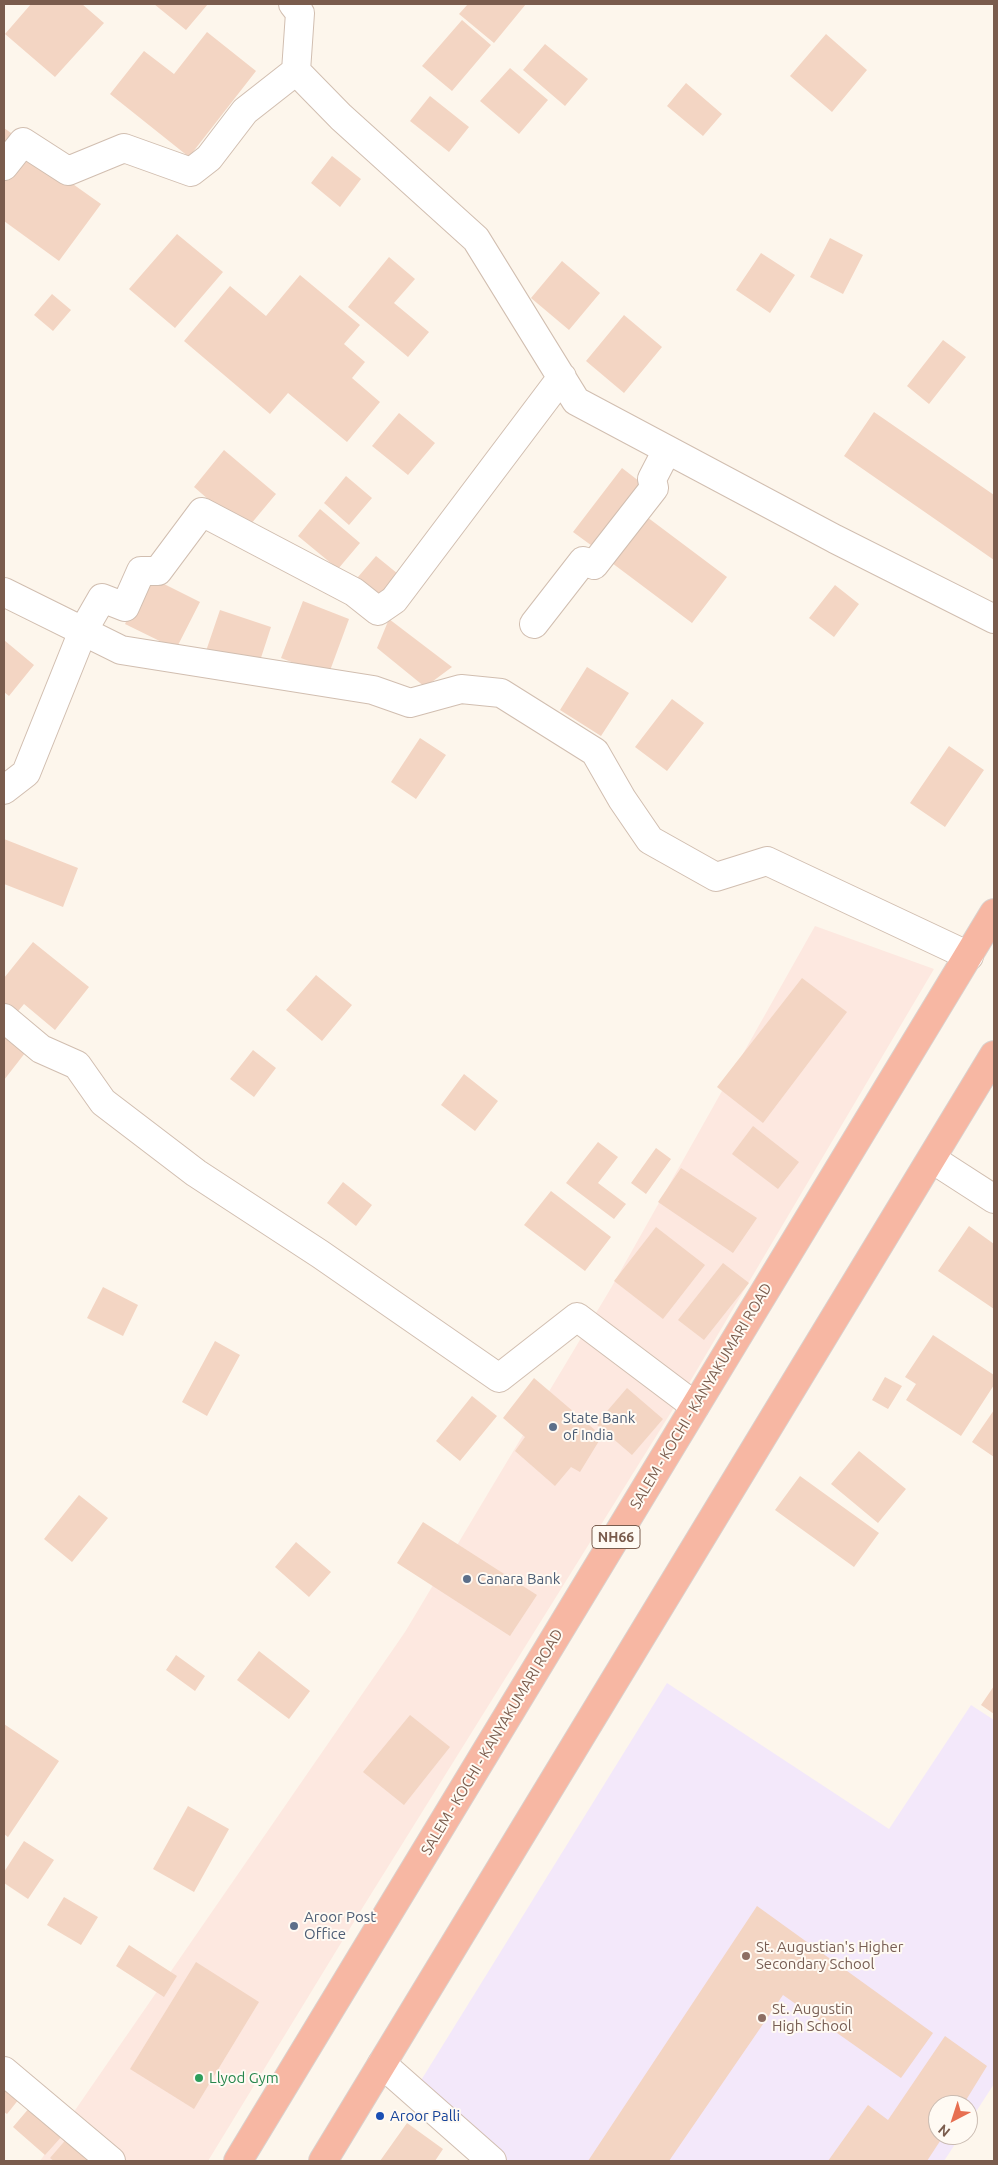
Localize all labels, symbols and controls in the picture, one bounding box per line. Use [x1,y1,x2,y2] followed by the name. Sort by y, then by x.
[626,1280,776,1512] street label: SALEM - KOCHI - KANYAKUMARI ROAD
[563,1409,635,1444] place label: State Bank of India
[547,1421,559,1433] marker: State Bank of India
[592,1525,640,1548] road number: NH66
[477,1570,560,1588] place label: Canara Bank
[461,1573,473,1585] marker: Canara Bank
[417,1626,567,1858] street label: SALEM - KOCHI - KANYAKUMARI ROAD
[304,1908,376,1943] place label: Aroor Post Office
[288,1920,300,1932] marker: Aroor Post Office
[756,1938,903,1973] place label: St. Augustian's Higher Secondary School
[740,1950,752,1962] marker: St. Augustian's Higher Secondary School
[772,2000,853,2035] place label: St. Augustin High School
[756,2012,768,2024] marker: St. Augustin High School
[209,2069,279,2087] place label: Llyod Gym
[193,2072,205,2084] marker: Llyod Gym
[928,2095,978,2145] north arrow
[390,2107,460,2125] place label: Aroor Palli
[374,2110,386,2122] marker: Aroor Palli
[935,2121,953,2140] text: N

